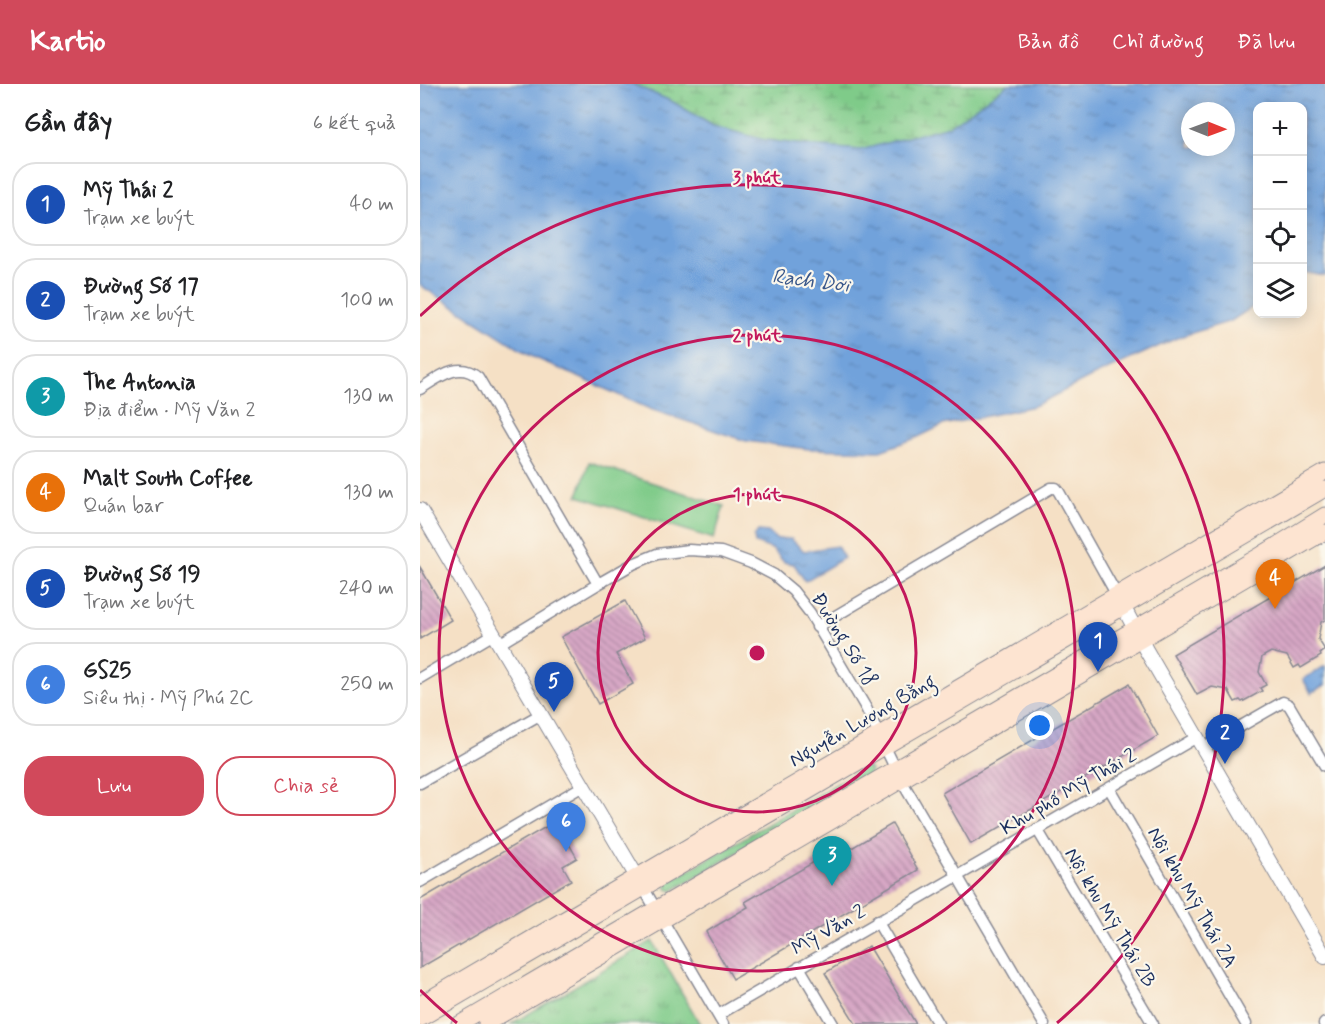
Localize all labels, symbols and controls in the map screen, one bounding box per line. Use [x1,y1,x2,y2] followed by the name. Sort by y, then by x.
[30,24,106,61] text: Kartio
[1018,28,1079,56] text: Bản đồ
[1112,28,1204,56] text: Chỉ đường
[1237,28,1295,56] text: Đã lưu
[1181,102,1235,156] north arrow
[1253,102,1307,318] map controls
[1253,102,1307,156] button: +
[24,106,112,140] text: Gần đây
[313,110,396,137] text: 6 kết quả
[1253,156,1307,210] button: −
[733,166,782,190] text: 3 phút
[83,177,173,205] text: Mỹ Thái 2
[41,191,50,218] text: 1
[350,191,394,218] text: 40 m
[83,205,195,232] text: Trạm xe buýt
[1253,210,1307,264] button: locate
[771,262,853,300] water label: Rạch Dơi
[1253,264,1307,318] button: layers
[83,273,198,301] text: Đường Số 17
[41,287,50,314] text: 2
[340,287,394,314] text: 100 m
[83,301,195,328] text: Trạm xe buýt
[732,324,782,348] text: 2 phút
[83,369,196,397] text: The Antonia
[41,383,50,410] text: 3
[343,383,394,410] text: 130 m
[83,397,255,424] text: Địa điểm · Mỹ Văn 2
[83,465,253,493] text: Malt South Coffee
[40,479,51,506] text: 4
[343,479,394,506] text: 130 m
[733,483,782,507] text: 1 phút
[83,493,164,520] text: Quán bar
[1256,560,1294,609] pin: 4
[83,561,201,589] text: Đường Số 19
[40,575,52,602] text: 5
[339,575,394,602] text: 240 m
[803,588,883,693] street label: Đường Số 18
[83,589,195,616] text: Trạm xe buýt
[1078,622,1118,672] pin: 1
[747,643,767,663] centre of rings
[83,657,131,685] text: GS25
[534,662,574,712] pin: 5
[784,668,942,776] street label: Nguyễn Lương Bằng
[40,671,51,698] text: 6
[340,671,394,698] text: 250 m
[83,685,253,712] text: Siêu thị · Mỹ Phú 2C
[1025,711,1054,740] your location
[1206,714,1244,764] pin: 2
[996,742,1142,842] street label: Khu phố Mỹ Thái 2
[24,756,204,816] button: Lưu
[216,756,396,816] button: Chia sẻ
[546,802,586,852] pin: 6
[1140,822,1243,973] street label: Nội khu Mỹ Thái 2A
[812,836,852,886] pin: 3
[1057,843,1162,993] street label: Nội khu Mỹ Thái 2B
[787,898,871,962] street label: Mỹ Văn 2

